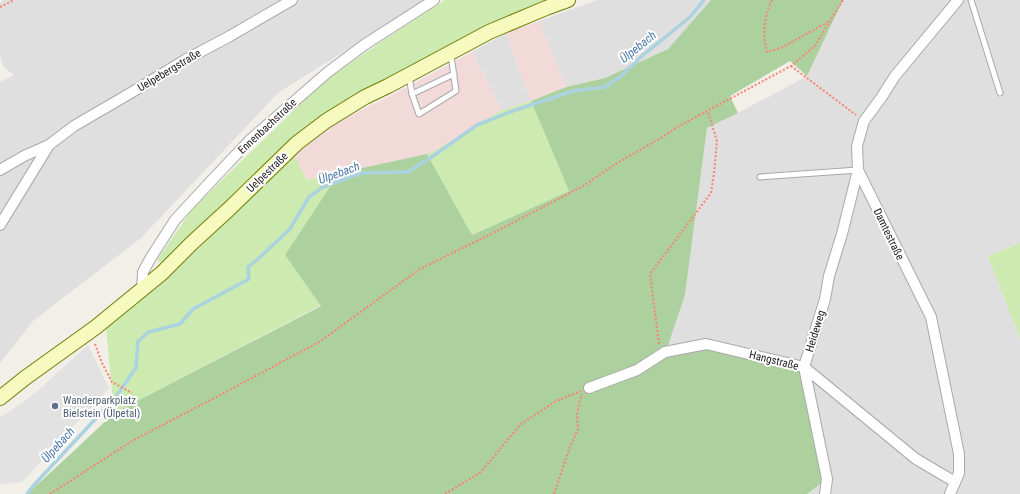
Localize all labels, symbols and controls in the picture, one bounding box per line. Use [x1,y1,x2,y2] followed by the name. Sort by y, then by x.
[616,27,659,66] water label: Ülpebach
[135,47,203,94] street label: Uelpebergstraße
[235,96,299,157] street label: Ennenbachstraße
[244,150,291,195] street label: Uelpestraße
[316,158,362,187] water label: Ülpebach
[870,206,907,262] street label: Damtestraße
[803,309,828,354] street label: Heideweg
[748,348,800,373] street label: Hangstraße
[63,394,140,420] place label: Wanderparkplatz Bielstein (Ülpetal)
[50,401,60,411] marker: Wanderparkplatz Bielstein (Ülpetal)
[38,423,78,466] water label: Ülpebach

